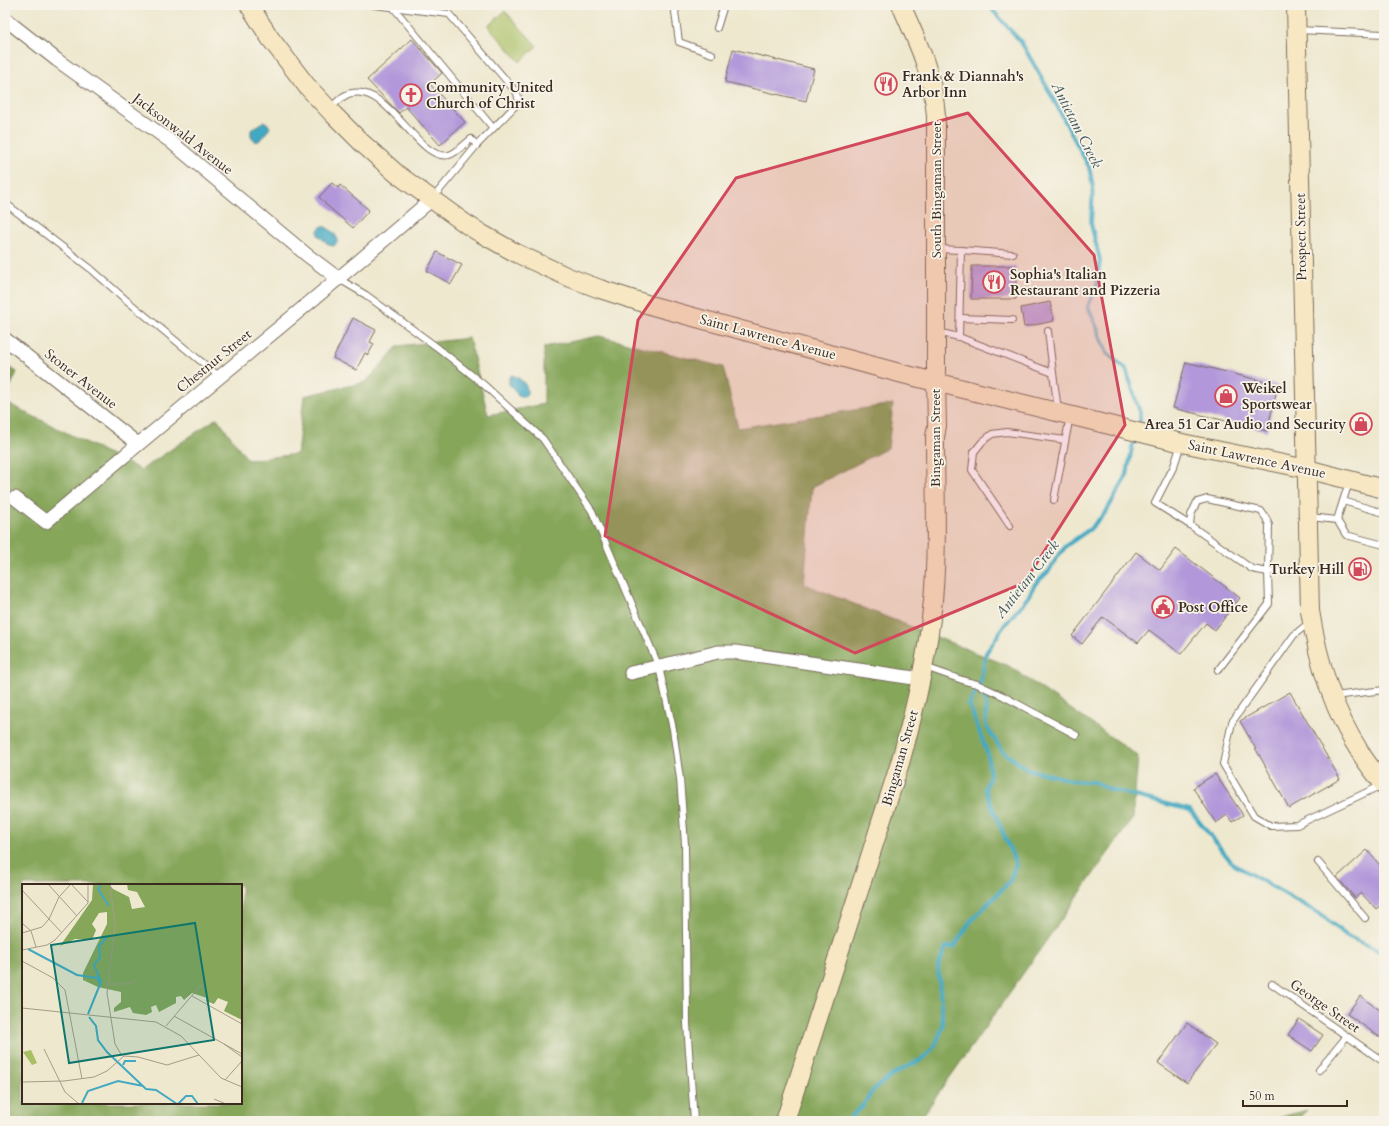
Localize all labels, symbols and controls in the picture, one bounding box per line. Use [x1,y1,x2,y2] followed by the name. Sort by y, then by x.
[902,67,1024,102] place label: Frank & Diannah's Arbor Inn
[873,71,899,97] restaurant icon: Frank & Diannah's Arbor Inn
[426,78,553,113] place label: Community United Church of Christ
[1046,78,1108,172] water label: Antietam Creek
[398,82,424,108] church icon: Community United Church of Christ
[127,88,237,179] street label: Jacksonwald Avenue
[927,121,946,258] street label: South Bingaman Street
[1291,192,1311,281] street label: Prospect Street
[1010,265,1160,300] place label: Sophia's Italian Restaurant and Pizzeria
[981,269,1007,295] restaurant icon: Sophia's Italian Restaurant and Pizzeria
[698,310,838,364] street label: Saint Lawrence Avenue
[173,325,256,397] street label: Chestnut Street
[41,345,121,413] street label: Stoner Avenue
[1241,379,1312,414] place label: Weikel Sportswear
[1213,383,1239,409] shop icon: Weikel Sportswear
[926,388,945,487] street label: Bingaman Street
[1348,411,1374,437] shop icon: Area 51 Car Audio and Security
[1145,415,1346,434] place label: Area 51 Car Audio and Security
[1186,435,1328,483] street label: Saint Lawrence Avenue
[990,535,1064,623] water label: Antietam Creek
[1347,556,1373,582] fuel station icon: Turkey Hill
[1269,560,1344,579] place label: Turkey Hill
[1150,594,1176,620] public building icon: Post Office
[1178,598,1248,617] place label: Post Office
[877,707,923,808] street label: Bingaman Street
[22,884,242,1104] inset map
[1286,975,1364,1038] street label: George Street
[1243,1082,1347,1108] scale bar
[1249,1088,1276,1104] text: 50 m

